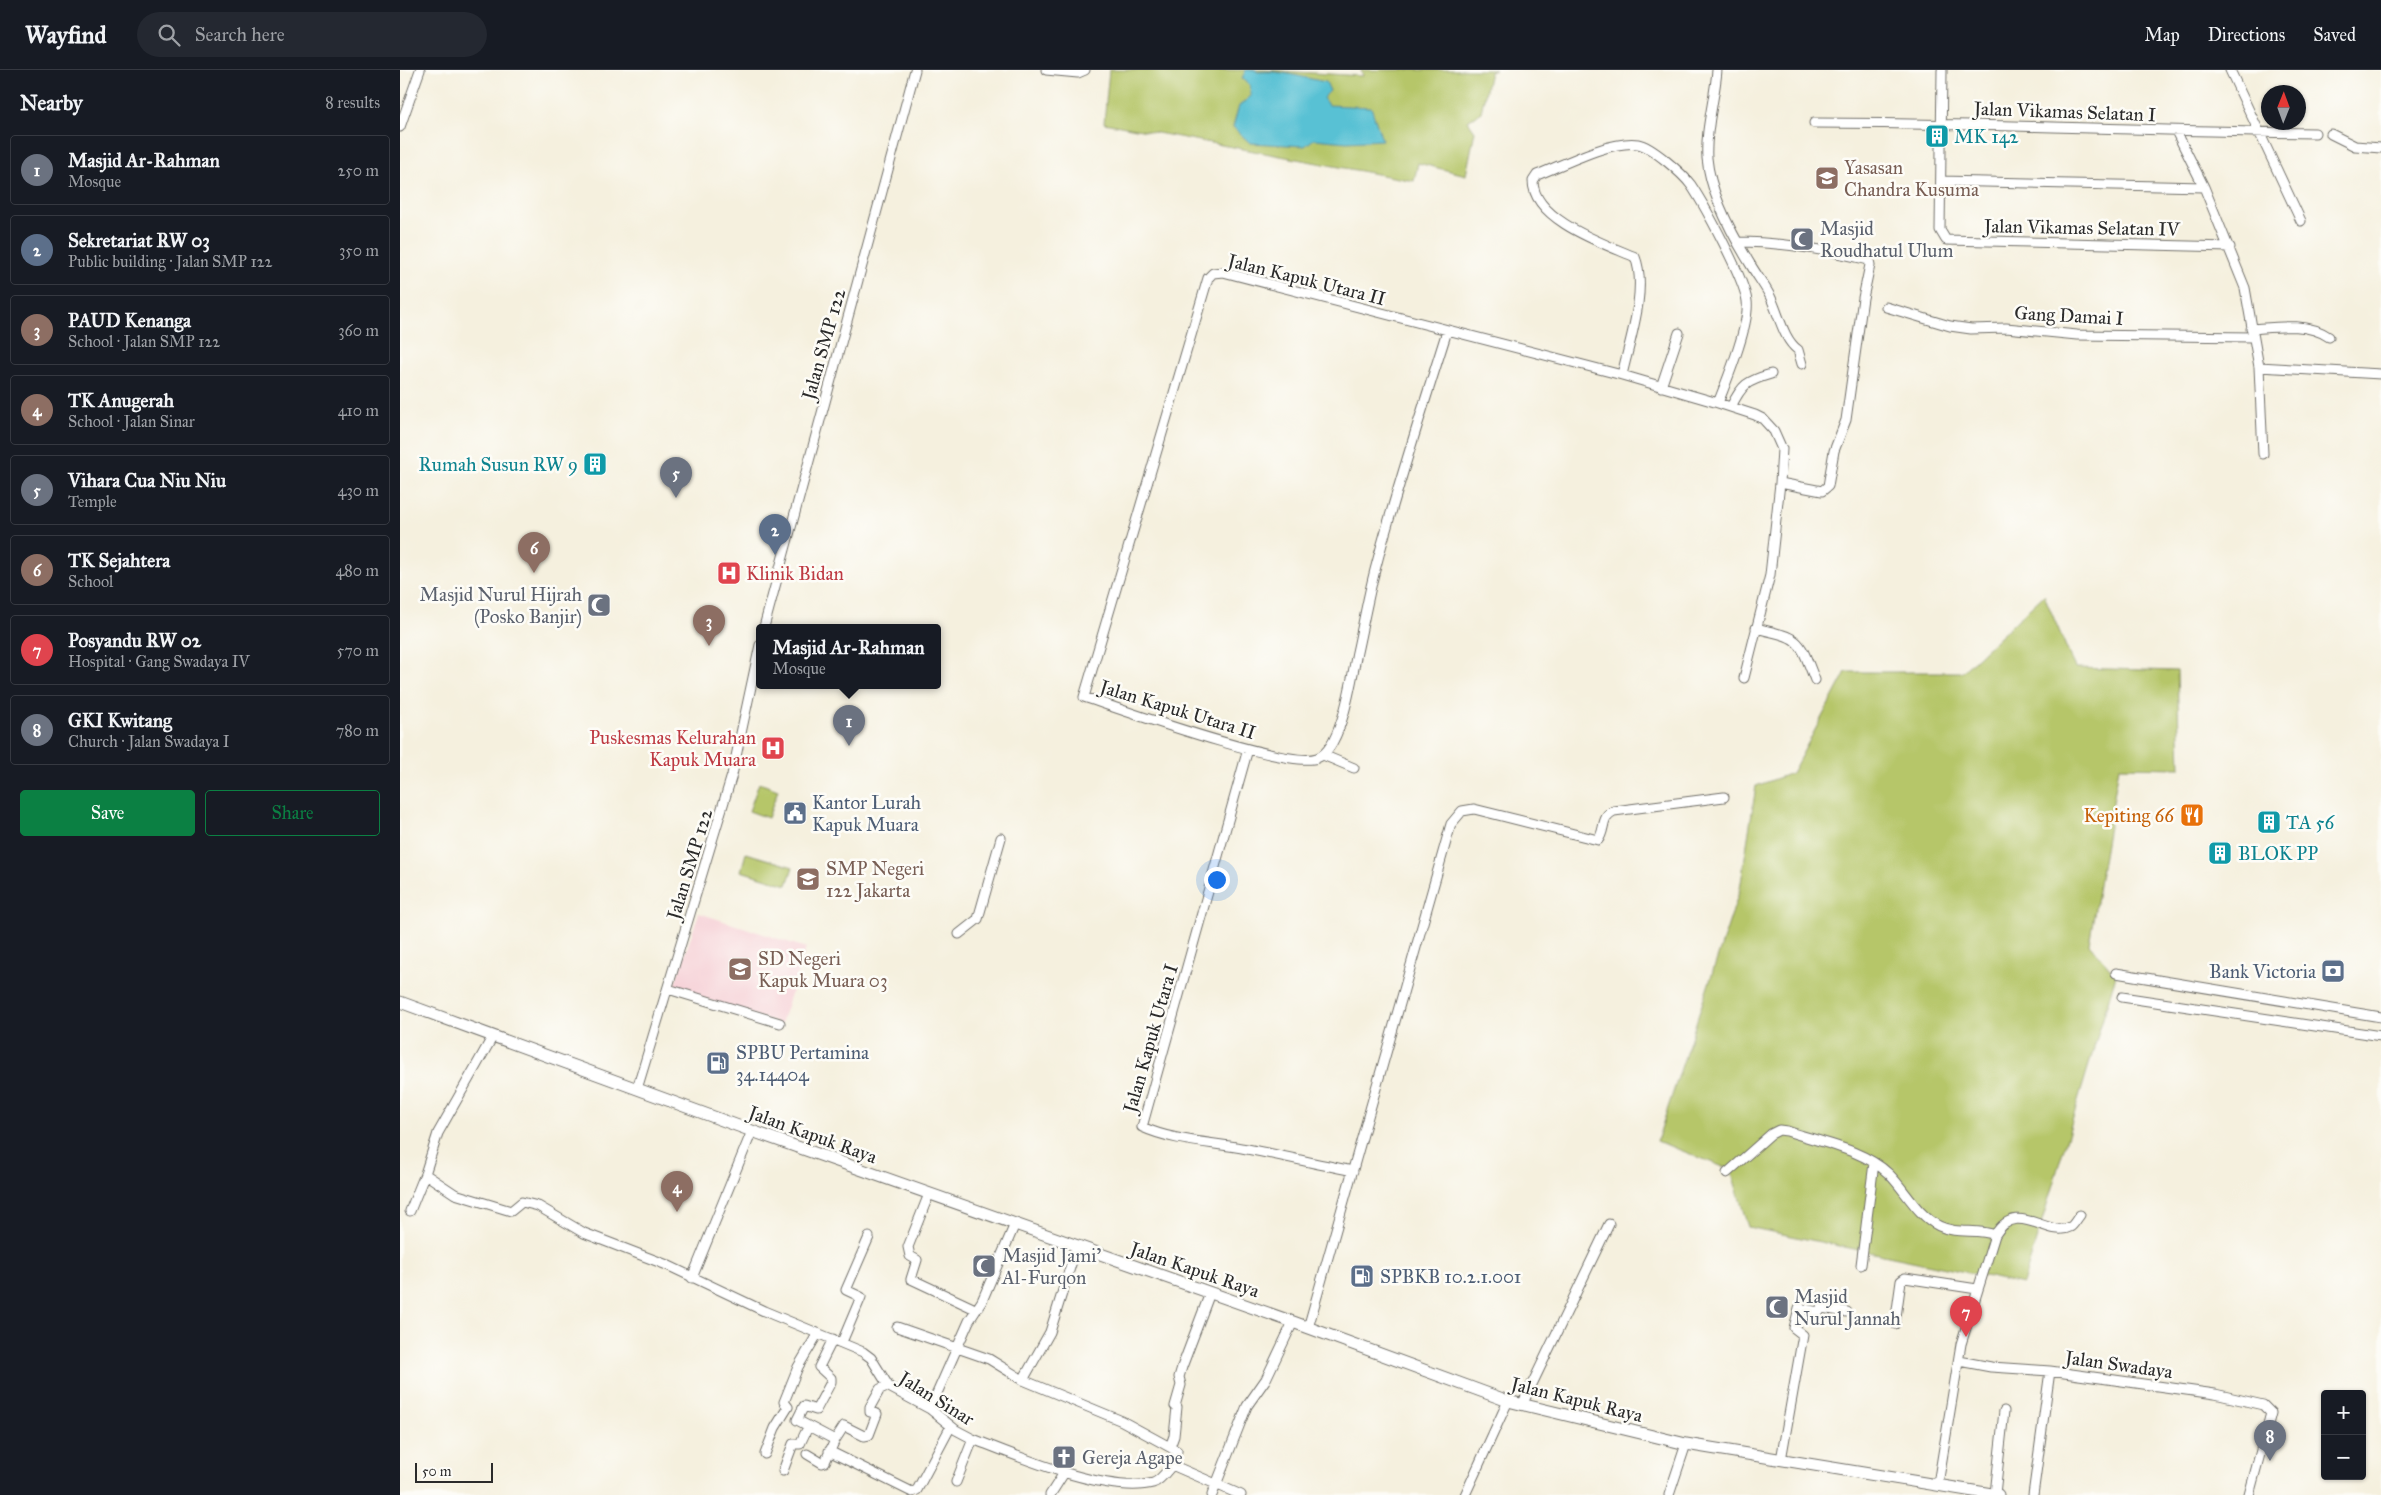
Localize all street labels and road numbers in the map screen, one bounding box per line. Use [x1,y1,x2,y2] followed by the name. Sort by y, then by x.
[1971,97,2157,127] street label: Jalan Vikamas Selatan I
[1982,214,2181,242] street label: Jalan Vikamas Selatan IV
[1223,248,1388,311] street label: Jalan Kapuk Utara II
[796,285,851,405] street label: Jalan SMP 122
[2014,301,2124,331] street label: Gang Damai I
[1095,674,1259,745] street label: Jalan Kapuk Utara II
[661,805,718,924] street label: Jalan SMP 122
[1118,961,1184,1117] street label: Jalan Kapuk Utara I
[743,1100,881,1170] street label: Jalan Kapuk Raya
[1125,1236,1263,1304] street label: Jalan Kapuk Raya
[2062,1345,2175,1385] street label: Jalan Swadaya
[893,1365,979,1432] street label: Jalan Sinar
[1506,1372,1646,1428] street label: Jalan Kapuk Raya

